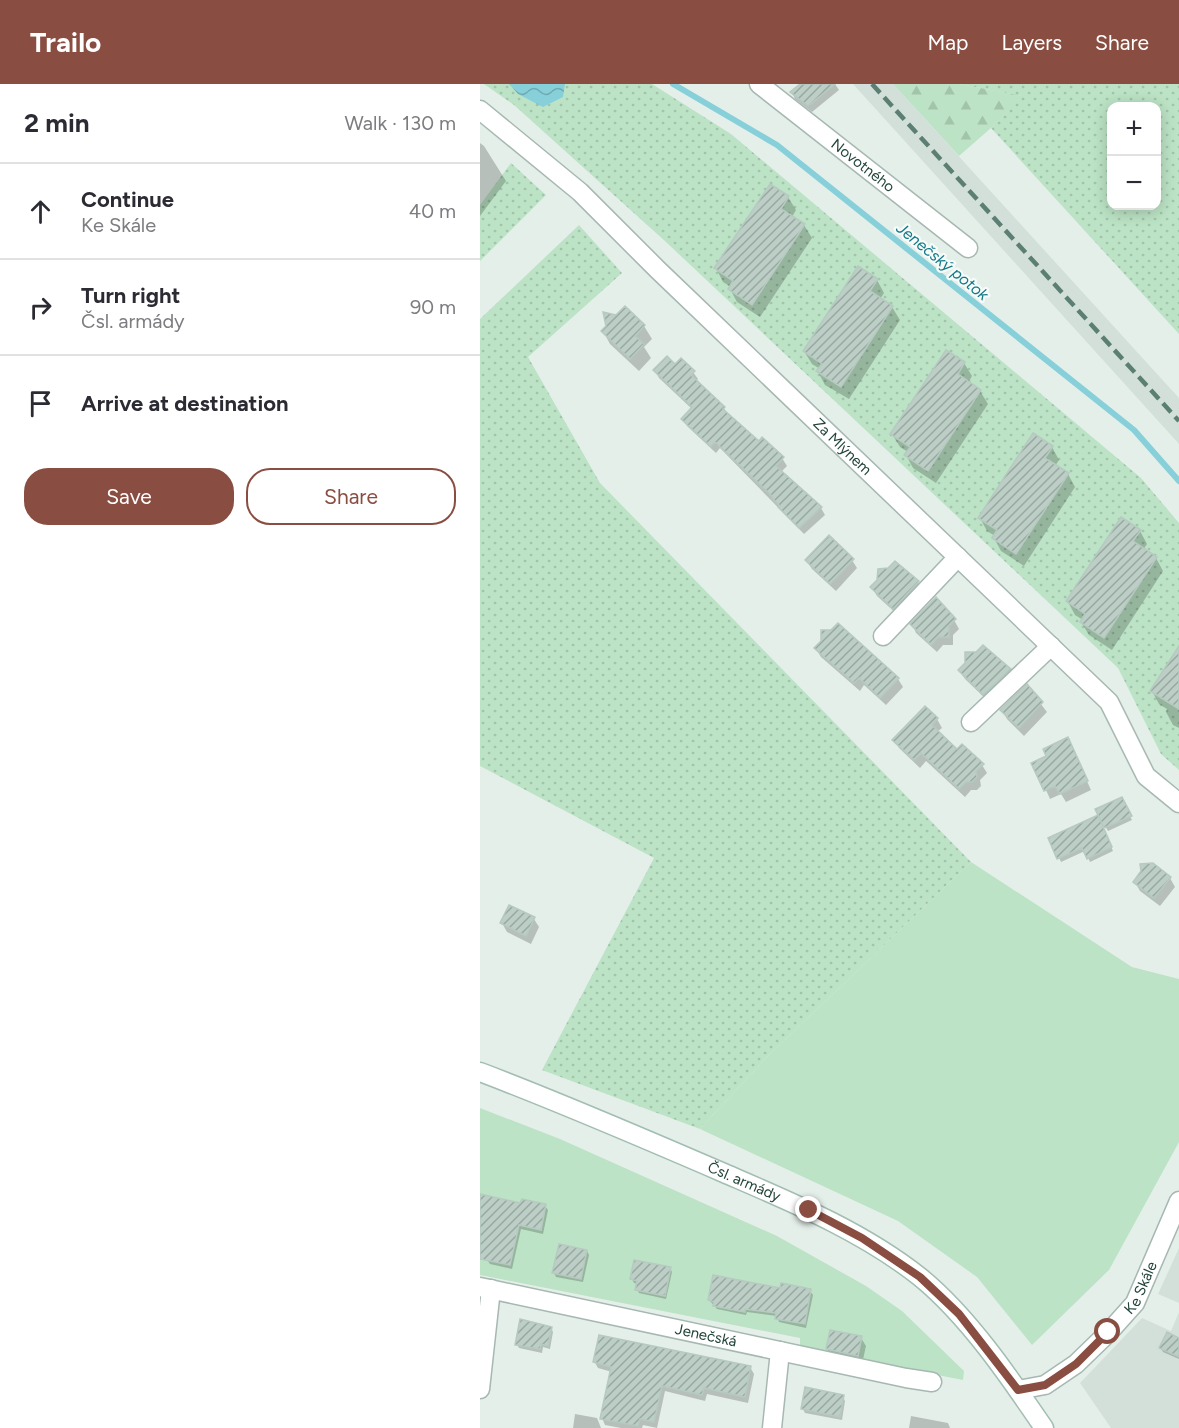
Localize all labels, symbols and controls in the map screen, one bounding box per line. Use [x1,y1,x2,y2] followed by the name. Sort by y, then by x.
[30,25,101,59] text: Trailo
[928,30,968,55] text: Map
[1001,30,1062,55] text: Layers
[1095,30,1149,55] text: Share
[1107,102,1161,210] map controls
[1107,102,1161,156] button: +
[24,107,90,139] text: 2 min
[344,111,456,135] text: Walk · 130 m
[827,135,898,196] street label: Novotného
[1107,156,1161,210] button: −
[81,186,174,213] text: Continue
[24,195,57,228] icon: ahead
[409,199,456,223] text: 40 m
[81,213,156,237] text: Ke Skále
[892,218,994,305] water label: Jenečský potok
[81,282,180,309] text: Turn right
[24,291,57,324] icon: right
[410,295,456,319] text: 90 m
[81,309,185,333] text: Čsl. armády
[24,387,57,420] icon: arrive
[81,390,289,417] text: Arrive at destination
[809,414,875,479] street label: Za Mlýnem
[24,468,234,525] button: Save
[246,468,456,525] button: Share
[705,1158,784,1206] street label: Čsl. armády
[795,1196,821,1222] route end
[1120,1259,1161,1318] street label: Ke Skále
[1094,1318,1120,1344] route start
[674,1320,738,1351] street label: Jenečská

